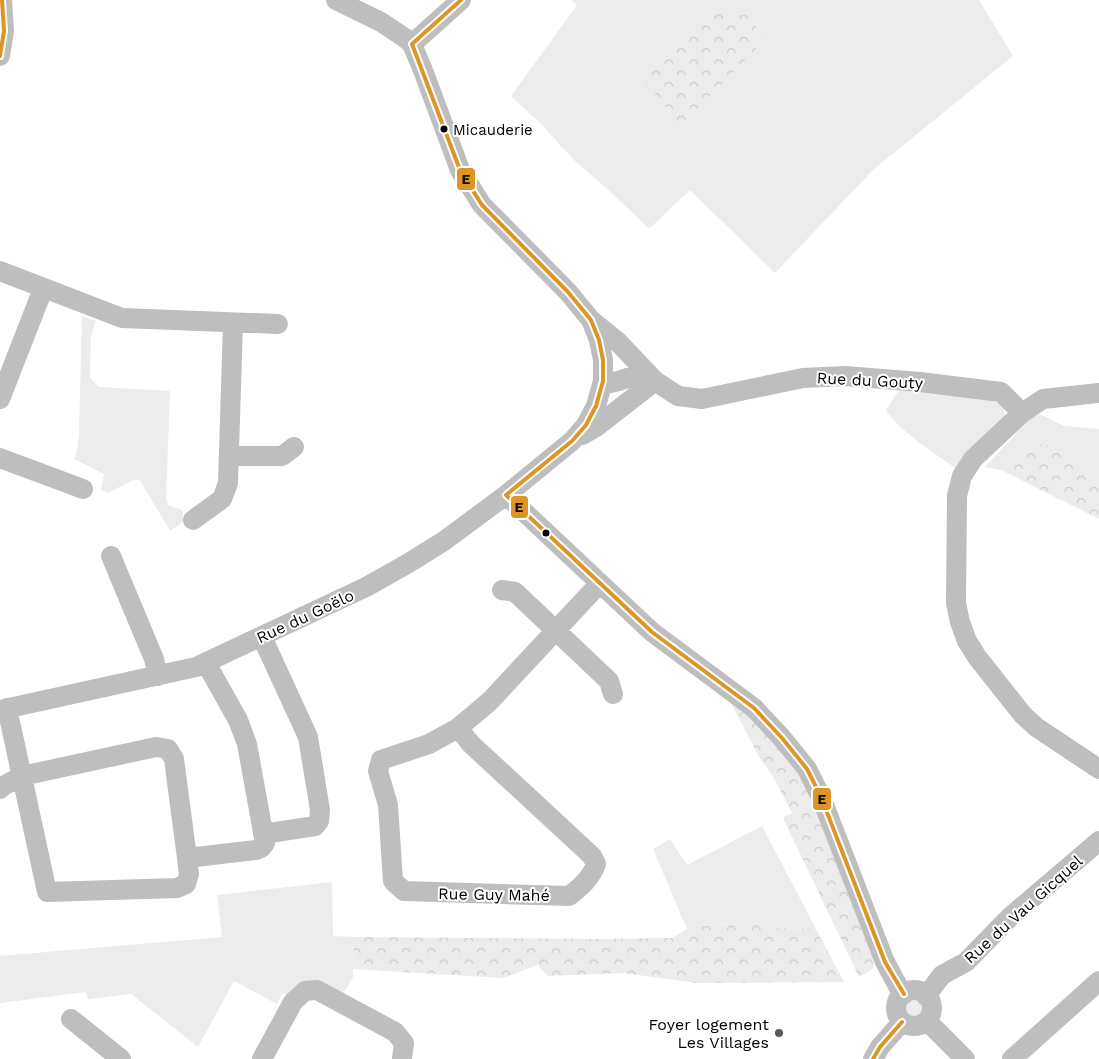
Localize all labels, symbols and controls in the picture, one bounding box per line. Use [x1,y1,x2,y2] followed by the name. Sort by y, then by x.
[453,121,533,139] place label: Micauderie
[439,124,449,134] marker: Micauderie
[456,167,476,191] line badge: E
[462,171,471,187] text: E
[816,368,924,393] street label: Rue du Gouty
[510,495,529,519] line badge: E
[515,499,524,515] text: E
[541,528,551,538] unlabelled marker
[253,586,357,647] street label: Rue du Goëlo
[812,787,832,811] line badge: E
[818,791,827,807] text: E
[960,851,1086,967] street label: Rue du Vau Gicquel
[438,884,550,905] street label: Rue Guy Mahé
[648,1015,769,1052] place label: Foyer logement Les Villages
[773,1027,785,1039] marker: Foyer logement Les Villages

